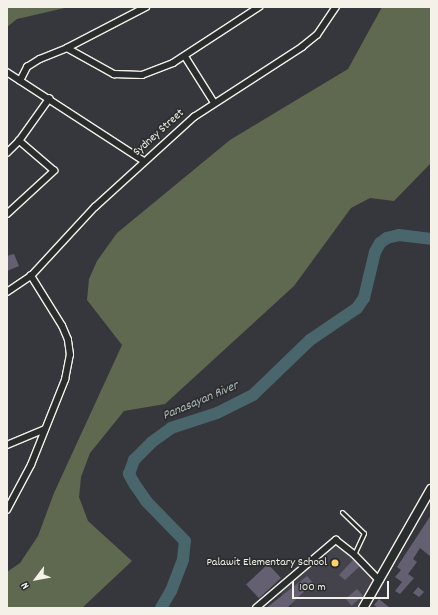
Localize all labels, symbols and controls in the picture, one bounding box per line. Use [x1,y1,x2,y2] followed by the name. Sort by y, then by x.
[131,106,187,160] street label: Sydney Street
[161,379,241,425] water label: Panasayan River
[206,556,327,570] place label: Palawit Elementary School
[330,558,340,568] marker: Palawit Elementary School
[16,559,56,599] north arrow
[294,573,391,599] scale bar
[18,579,34,592] text: N
[299,579,326,596] text: 100 m

